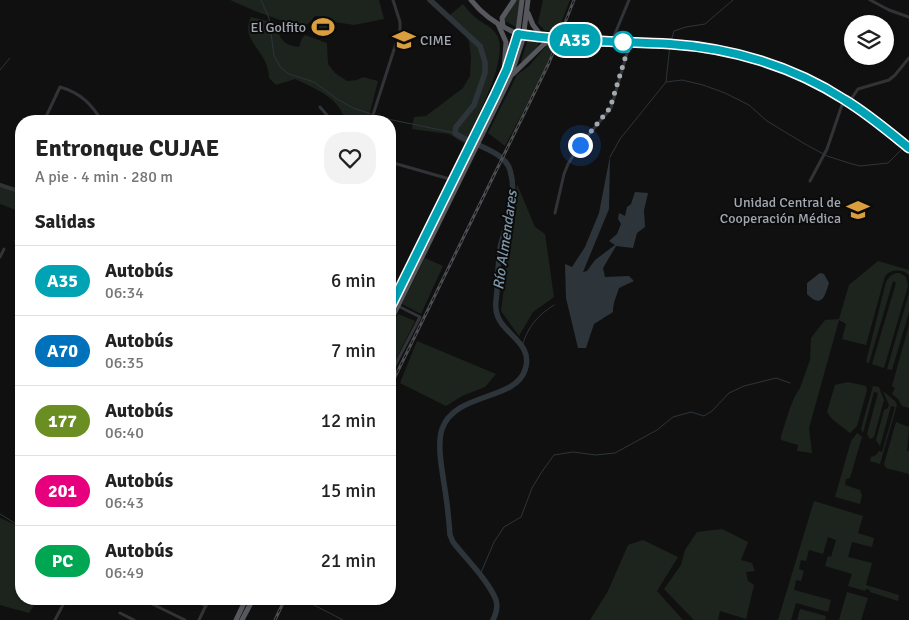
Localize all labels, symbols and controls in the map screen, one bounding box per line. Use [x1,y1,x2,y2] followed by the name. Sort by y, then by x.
[310,14,336,40] sports icon: El Golfito
[844,15,894,65] map controls
[844,15,894,65] button: layers
[250,19,306,36] place label: El Golfito
[546,24,604,56] line badge: A35
[391,27,417,53] school or university icon: CIME
[560,29,590,51] text: A35
[612,31,634,53] unlabelled marker
[420,32,452,49] place label: CIME
[324,132,376,184] button: heart
[35,133,219,163] text: Entronque CUJAE
[568,133,593,158] your location
[35,167,173,187] text: A pie · 4 min · 280 m
[489,188,521,291] water label: Río Almendares
[720,194,841,227] place label: Unidad Central de Cooperación Médica
[845,197,871,223] school or university icon: Unidad Central de Cooperación Médica
[35,210,95,234] text: Salidas
[105,259,173,283] text: Autobús
[331,269,376,293] text: 6 min
[47,270,78,292] text: A35
[105,283,144,303] text: 06:34
[105,329,173,353] text: Autobús
[331,339,376,363] text: 7 min
[47,340,78,362] text: A70
[105,353,144,373] text: 06:35
[105,399,173,423] text: Autobús
[321,409,376,433] text: 12 min
[48,410,77,432] text: 177
[105,423,144,443] text: 06:40
[105,469,173,493] text: Autobús
[321,479,376,503] text: 15 min
[48,480,77,502] text: 201
[105,493,144,513] text: 06:43
[105,539,173,563] text: Autobús
[321,549,376,573] text: 21 min
[52,550,73,572] text: PC
[105,563,144,583] text: 06:49

